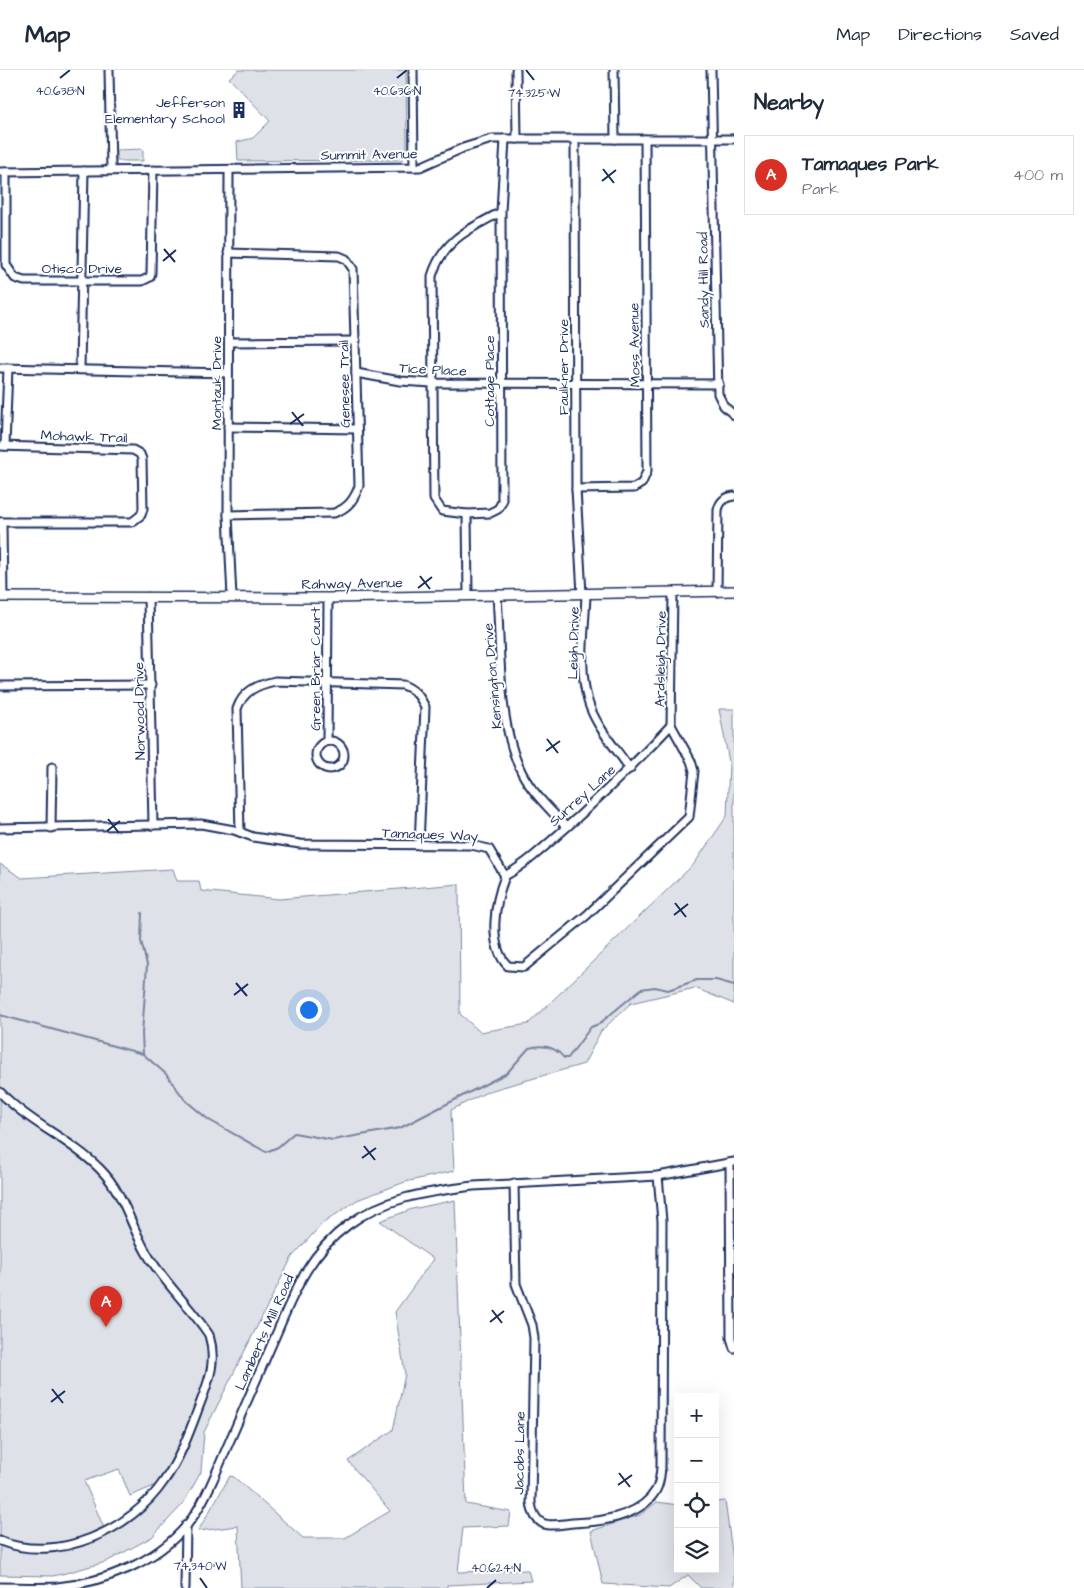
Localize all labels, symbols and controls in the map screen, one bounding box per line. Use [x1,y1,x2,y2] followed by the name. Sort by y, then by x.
[25,18,70,52] text: Map
[836,22,870,47] text: Map
[898,22,982,47] text: Directions
[1010,22,1059,47] text: Saved
[36,83,85,100] text: 40.638°N
[373,83,422,100] text: 40.636°N
[508,85,561,102] text: 74.325°W
[754,88,824,117] text: Nearby
[105,93,225,129] place label: Jefferson Elementary School
[229,100,249,120] building icon: Jefferson Elementary School
[320,144,418,166] street label: Summit Avenue
[802,151,939,178] text: Tamaques Park
[766,164,776,186] text: A
[1013,164,1063,186] text: 400 m
[802,178,839,200] text: Park
[693,232,715,328] street label: Sandy Hill Road
[42,259,123,279] street label: Otisco Drive
[624,302,646,387] street label: Moss Avenue
[554,318,574,415] street label: Faulkner Drive
[207,335,227,430] street label: Montauk Drive
[480,335,500,427] street label: Cottage Place
[334,340,356,428] street label: Genesee Trail
[399,358,468,382] street label: Tice Place
[40,425,128,449] street label: Mohawk Trail
[301,573,403,595] street label: Rahway Avenue
[563,606,585,680] street label: Leigh Drive
[306,607,326,731] street label: Green Briar Court
[650,610,672,707] street label: Ardsleigh Drive
[478,622,508,730] street label: Kensington Drive
[129,661,151,760] street label: Norwood Drive
[545,760,621,831] street label: Surrey Lane
[381,823,479,847] street label: Tamaques Way
[296,997,322,1023] your location
[230,1271,299,1394] street label: Lamberts Mill Road
[90,1286,122,1327] pin: A
[674,1393,719,1573] map controls
[674,1393,719,1438] button: +
[509,1411,531,1495] street label: Jacobs Lane
[674,1438,719,1483] button: −
[674,1483,719,1528] button: locate
[674,1528,719,1573] button: layers
[173,1558,227,1575] text: 74.340°W
[471,1560,522,1577] text: 40.624°N

